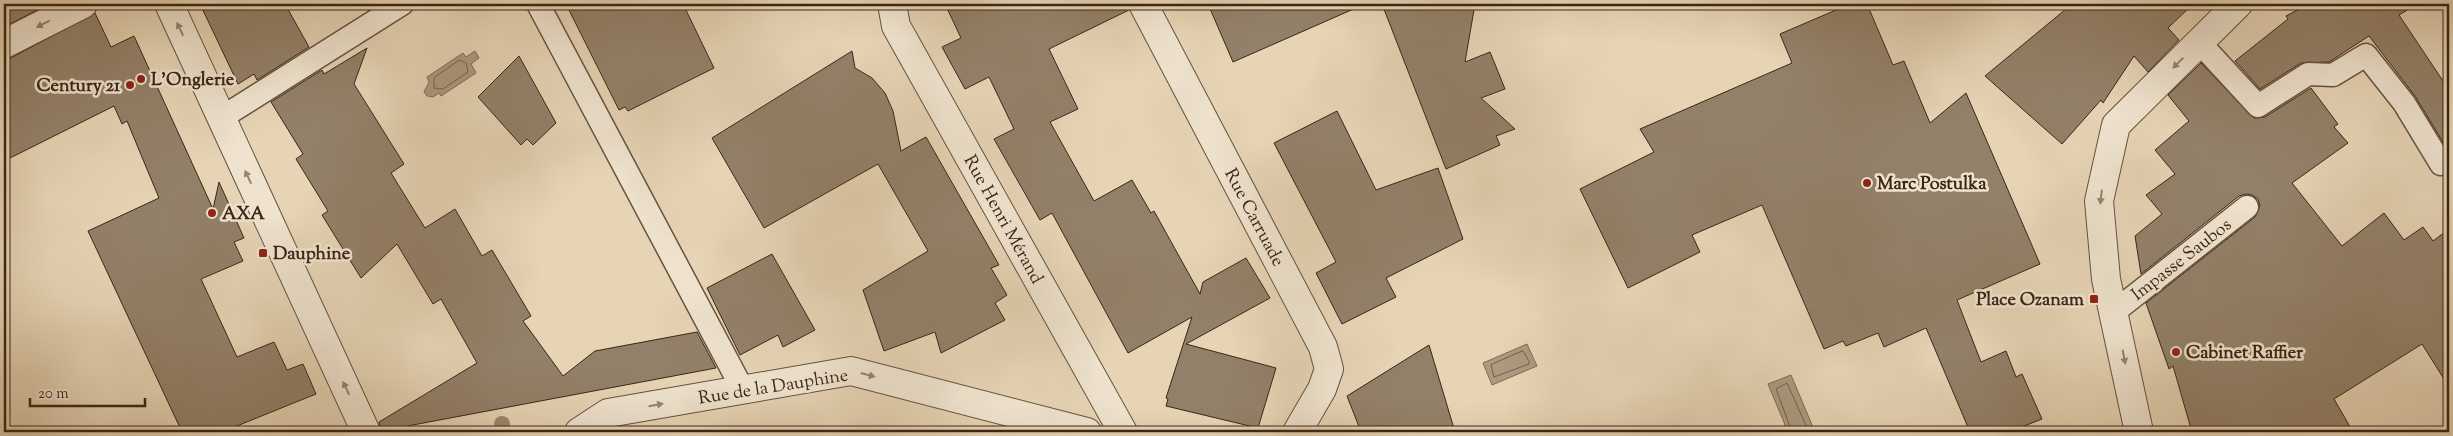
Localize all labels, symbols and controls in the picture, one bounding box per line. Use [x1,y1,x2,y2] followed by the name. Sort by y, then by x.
[36,20,51,28] one-way arrow
[176,22,184,36] one-way arrow
[2173,57,2185,69] one-way arrow
[151,68,235,94] place label: L'Onglerie
[135,73,147,85] marker: L'Onglerie
[37,74,121,100] place label: Century 21
[124,79,136,91] marker: Century 21
[956,151,1049,289] street label: Rue Henri Mérand
[1216,164,1290,272] street label: Rue Carruade
[244,170,252,184] one-way arrow
[1877,172,1987,198] place label: Marc Postulka
[1861,177,1873,189] marker: Marc Postulka
[2097,190,2105,206] one-way arrow
[222,202,265,228] place label: AXA
[206,207,218,219] marker: AXA
[2127,213,2238,308] street label: Impasse Saubos
[273,242,351,268] place label: Dauphine
[257,247,269,259] marker: Dauphine
[1976,288,2084,314] place label: Place Ozanam
[2088,293,2100,305] marker: Place Ozanam
[2186,341,2303,367] place label: Cabinet Raffier
[2170,346,2182,358] marker: Cabinet Raffier
[2120,350,2128,366] one-way arrow
[696,363,850,413] street label: Rue de la Dauphine
[860,372,875,380] one-way arrow
[30,376,145,408] scale bar
[342,381,350,395] one-way arrow
[38,384,69,405] text: 20 m
[649,401,665,409] one-way arrow

